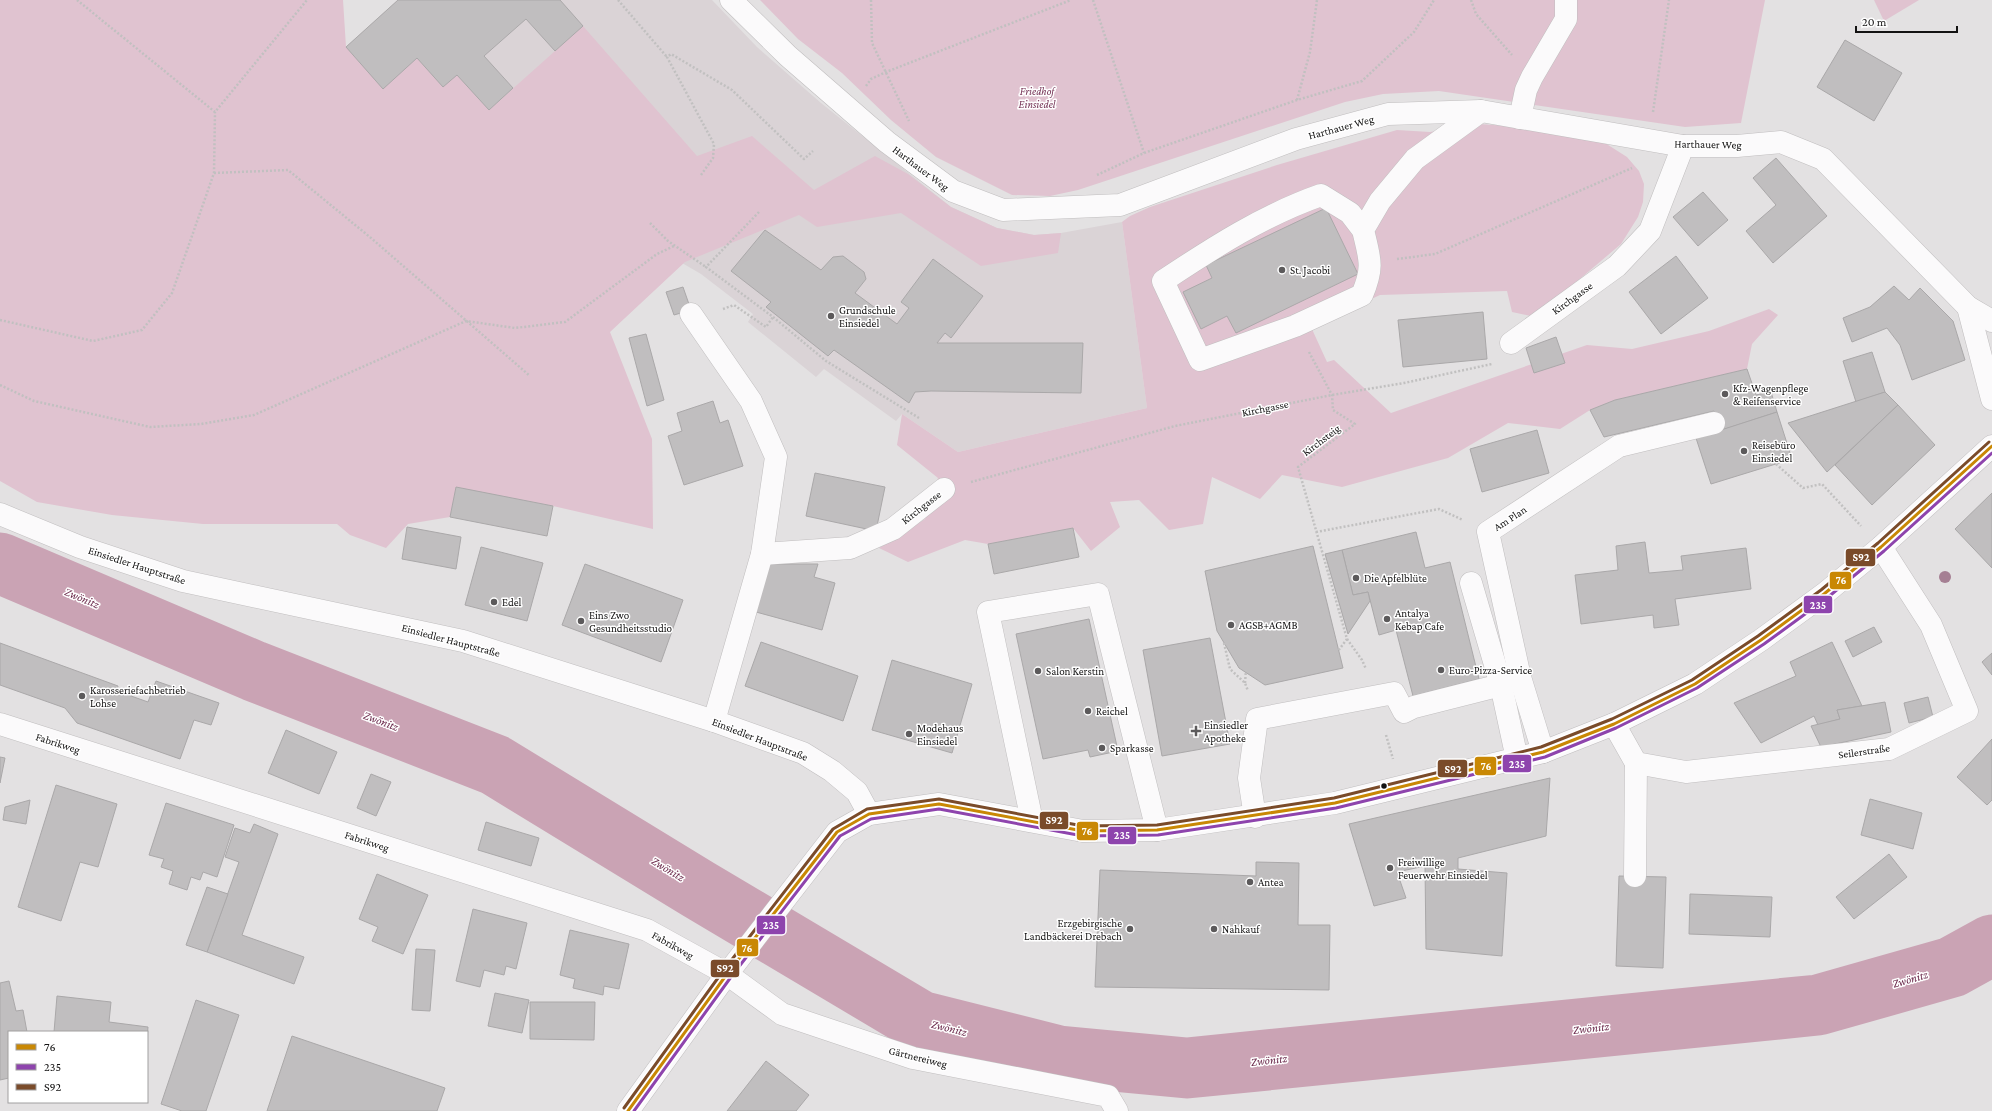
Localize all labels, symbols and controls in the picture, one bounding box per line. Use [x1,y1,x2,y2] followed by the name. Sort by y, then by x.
[1856,8,1957,34] scale bar
[1862,15,1887,29] text: 20 m
[1018,85,1056,110] park label: Friedhof Einsiedel
[1307,112,1376,142] street label: Harthauer Weg
[1674,137,1742,152] street label: Harthauer Weg
[890,143,952,194] street label: Harthauer Weg
[1290,264,1330,277] place label: St. Jacobi
[1277,265,1287,275] marker: St. Jacobi
[1549,279,1595,318] street label: Kirchgasse
[839,304,896,329] place label: Grundschule Einsiedel
[826,311,836,321] marker: Grundschule Einsiedel
[1733,382,1809,407] place label: Kfz-Wagenpflege & Reifenservice
[1720,389,1730,399] marker: Kfz-Wagenpflege & Reifenservice
[1241,398,1290,419] street label: Kirchgasse
[1300,422,1343,459] street label: Kirchsteig
[1752,439,1796,464] place label: Reisebüro Einsiedel
[1739,446,1749,456] marker: Reisebüro Einsiedel
[899,488,944,527] street label: Kirchgasse
[1491,503,1529,533] street label: Am Plan
[87,544,187,587] street label: Einsiedler Hauptstraße
[1845,548,1876,567] line badge: S92
[1852,551,1870,563] text: S92
[1829,571,1852,590] line badge: 76
[1364,572,1427,585] place label: Die Apfelblüte
[1351,573,1361,583] marker: Die Apfelblüte
[1835,574,1847,586] text: 76
[63,584,102,612] water label: Zwönitz
[1803,595,1833,614] line badge: 235
[502,596,522,608] place label: Edel
[489,597,499,607] marker: Edel
[1810,599,1826,611] text: 235
[1395,607,1444,633] place label: Antalya Kebap Cafe
[589,609,673,634] place label: Eins Zwo Gesundheitsstudio
[1382,614,1392,624] marker: Antalya Kebap Cafe
[576,616,586,626] marker: Eins Zwo Gesundheitsstudio
[1239,619,1297,631] place label: AGSB+AGMB
[1226,620,1236,630] marker: AGSB+AGMB
[400,621,502,660] street label: Einsiedler Hauptstraße
[1449,664,1532,676] place label: Euro-Pizza-Service
[1046,665,1104,677] place label: Salon Kerstin
[1436,665,1446,675] marker: Euro-Pizza-Service
[1033,666,1043,676] marker: Salon Kerstin
[90,684,186,709] place label: Karosseriefachbetrieb Lohse
[77,691,87,701] marker: Karosseriefachbetrieb Lohse
[1096,705,1128,717] place label: Reichel
[1083,706,1093,716] marker: Reichel
[362,708,401,734] water label: Zwönitz
[710,715,810,764] street label: Einsiedler Hauptstraße
[1204,719,1248,745] place label: Einsiedler Apotheke
[917,722,963,747] place label: Modehaus Einsiedel
[1191,726,1201,736] marker: Einsiedler Apotheke
[904,729,914,739] marker: Modehaus Einsiedel
[34,730,82,757] street label: Fabrikweg
[1837,741,1891,761] street label: Seilerstraße
[1110,742,1154,755] place label: Sparkasse
[1097,743,1107,753] marker: Sparkasse
[1502,754,1532,773] line badge: 235
[1474,756,1497,776] line badge: 76
[1509,758,1525,770] text: 235
[1437,759,1468,778] line badge: S92
[1480,760,1492,772] text: 76
[1444,763,1462,775] text: S92
[1379,781,1389,791] unlabelled marker
[1039,811,1069,830] line badge: S92
[1045,814,1063,826] text: S92
[1076,821,1099,841] line badge: 76
[1081,825,1093,837] text: 76
[1107,826,1137,845] line badge: 235
[343,828,391,855] street label: Fabrikweg
[1114,829,1130,841] text: 235
[649,854,688,885] water label: Zwönitz
[1398,856,1488,881] place label: Freiwillige Feuerwehr Einsiedel
[1385,863,1395,873] marker: Freiwillige Feuerwehr Einsiedel
[1258,876,1284,888] place label: Antea
[1245,877,1255,887] marker: Antea
[756,915,786,935] line badge: 235
[1024,917,1122,942] place label: Erzgebirgische Landbäckerei Drebach
[763,919,779,931] text: 235
[1222,923,1260,935] place label: Nahkauf
[1125,924,1135,934] marker: Erzgebirgische Landbäckerei Drebach
[1209,924,1219,934] marker: Nahkauf
[650,929,697,963] street label: Fabrikweg
[736,938,759,957] line badge: 76
[741,942,753,954] text: 76
[710,959,740,978] line badge: S92
[716,962,734,974] text: S92
[1891,967,1930,991] water label: Zwönitz
[930,1017,969,1039] water label: Zwönitz
[1572,1019,1610,1037] water label: Zwönitz
[8,1031,148,1103] legend
[44,1040,56,1054] text: 76
[887,1044,949,1071] street label: Gärtnereiweg
[1250,1051,1288,1069] water label: Zwönitz
[44,1060,61,1074] text: 235
[44,1080,62,1094] text: S92

